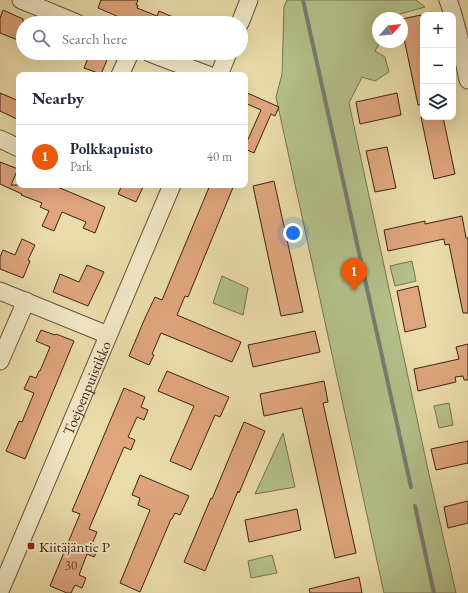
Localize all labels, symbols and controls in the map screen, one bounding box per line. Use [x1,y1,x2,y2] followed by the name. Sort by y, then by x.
[372,12,408,48] north arrow
[420,12,456,120] map controls
[420,12,456,48] button: +
[16,16,248,60] search box
[30,27,52,49] icon: search
[62,29,127,48] text: Search here
[420,48,456,84] button: −
[420,84,456,120] button: layers
[32,87,84,109] text: Nearby
[70,139,153,158] text: Polkkapuisto
[42,148,48,165] text: 1
[207,148,232,165] text: 40 m
[70,158,92,175] text: Park
[283,223,303,243] your location
[341,258,367,291] pin: 1
[58,337,115,438] street label: Toejoenpuistikko
[39,537,110,556] place label: Kiitäjäntie P
[26,541,36,551] marker: Kiitäjäntie P
[65,557,77,574] house number: 30

